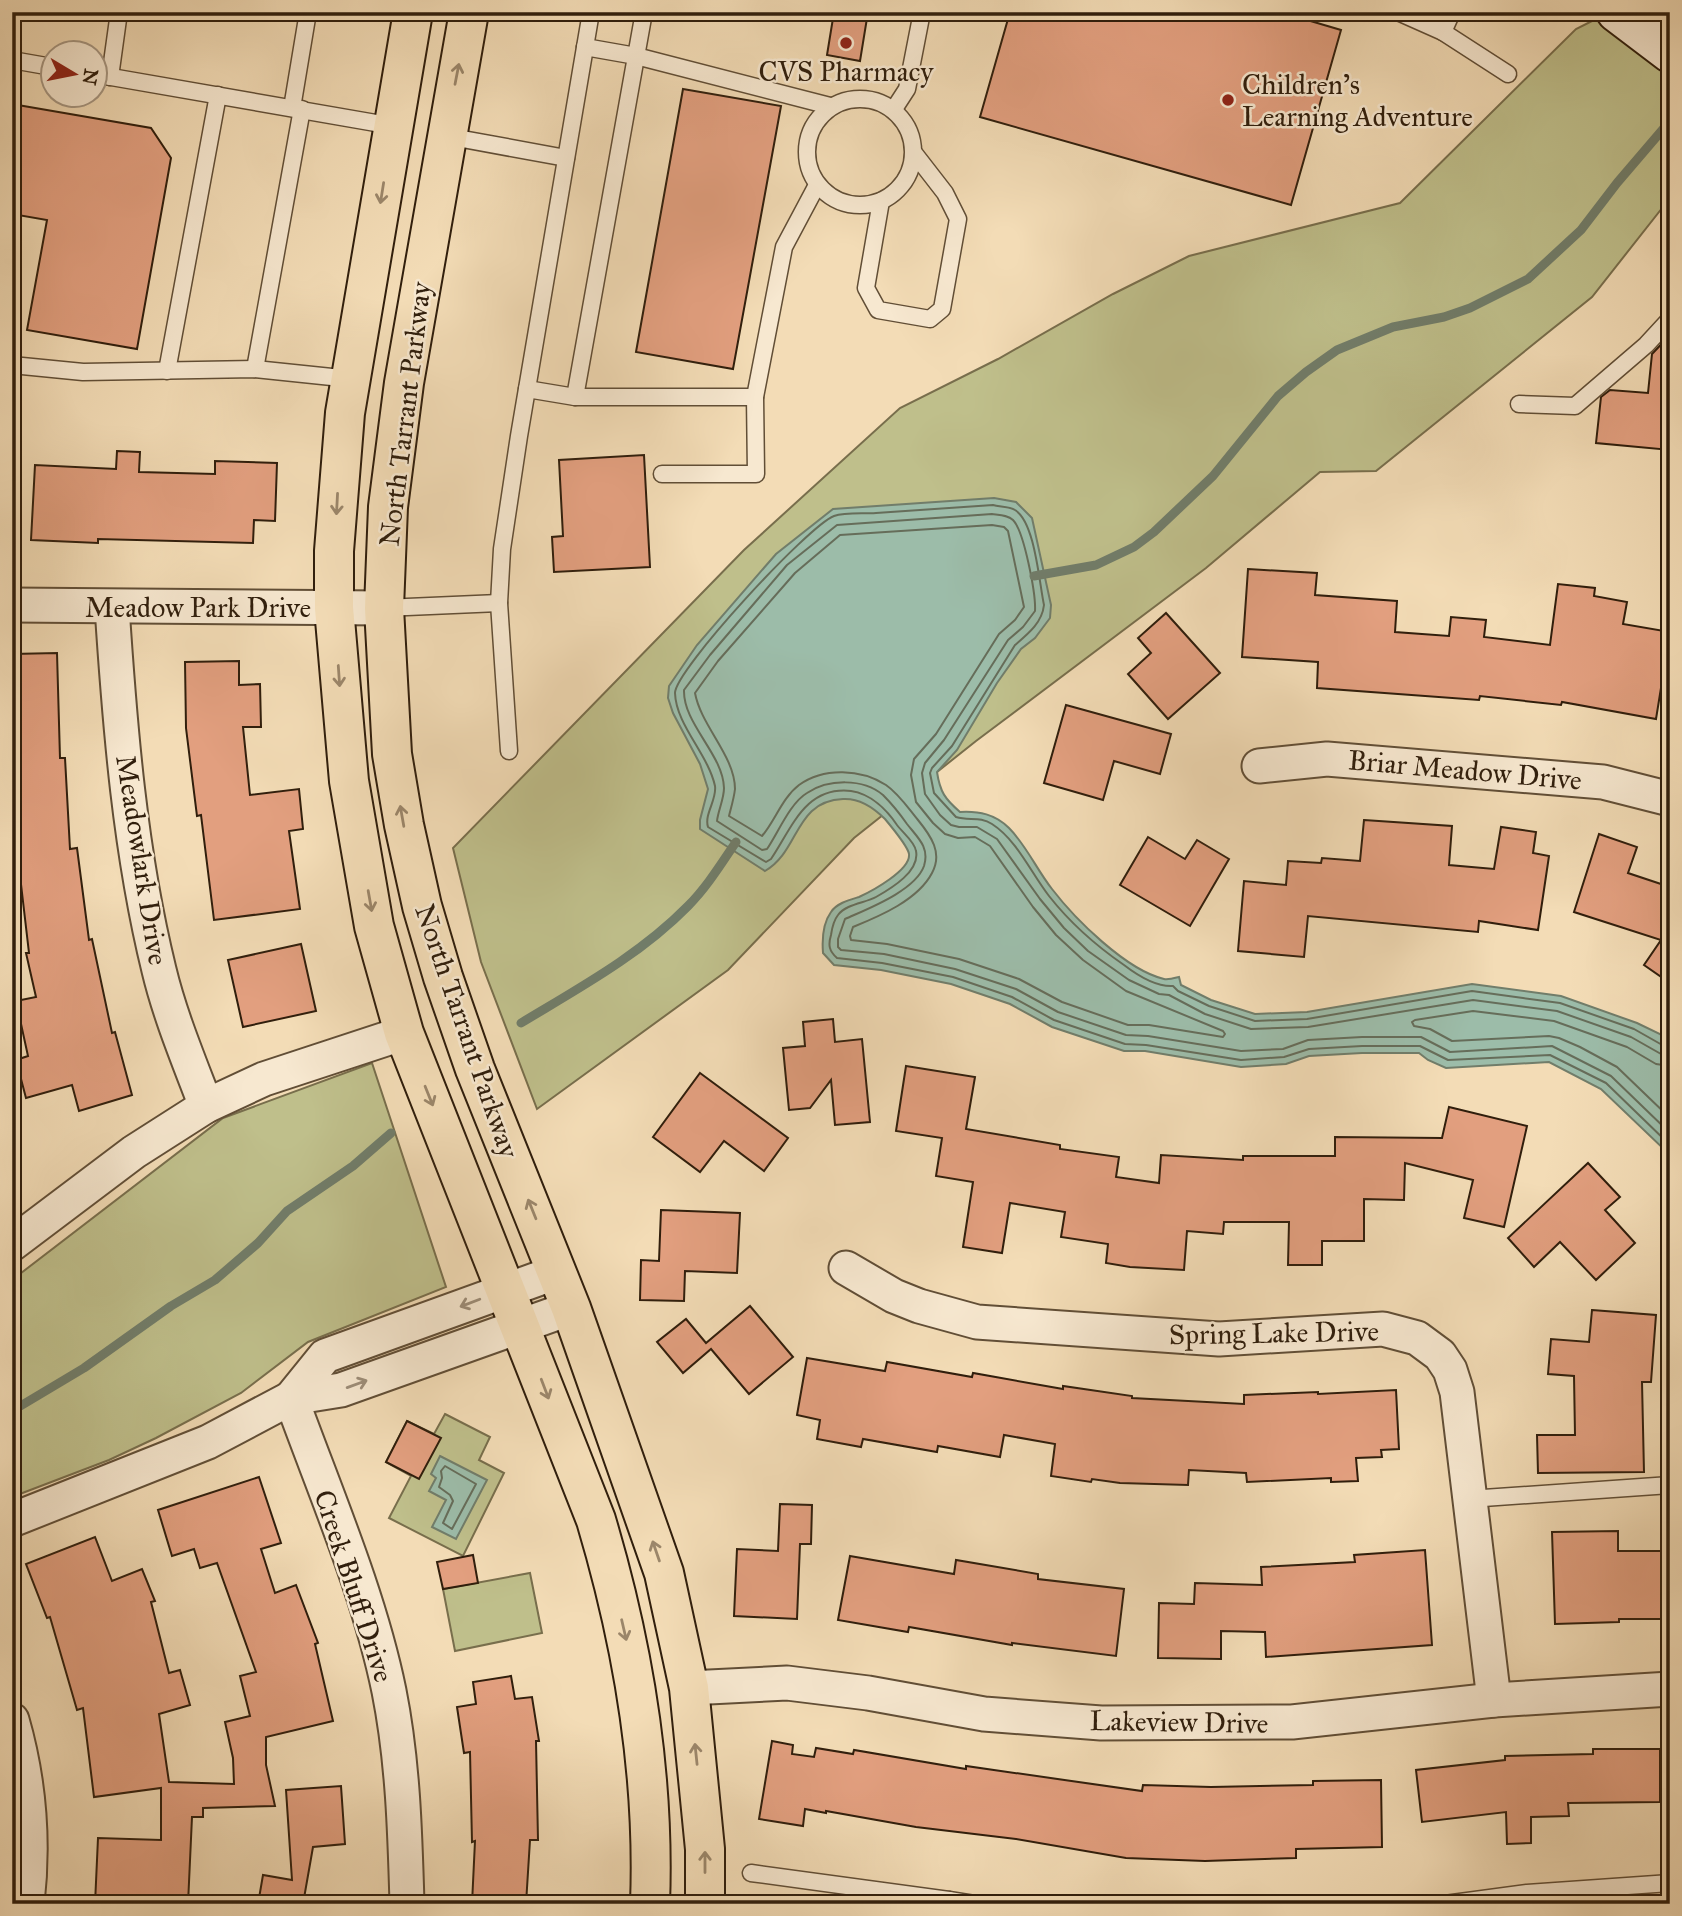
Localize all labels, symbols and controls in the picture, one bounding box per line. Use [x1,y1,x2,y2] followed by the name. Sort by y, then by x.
[838,35,854,51] marker: CVS Pharmacy
[38,38,108,108] north arrow
[759,54,934,89] place label: CVS Pharmacy
[451,63,465,86] one-way arrow
[78,67,103,87] text: N
[1242,67,1473,134] place label: Children's Learning Adventure
[1220,92,1236,108] marker: Children's Learning Adventure
[375,181,388,204] one-way arrow
[371,279,439,548] street label: North Tarrant Parkway
[330,492,343,515] one-way arrow
[85,590,311,625] street label: Meadow Park Drive
[333,664,346,687] one-way arrow
[1347,742,1583,798] street label: Briar Meadow Drive
[108,753,176,967] street label: Meadowlark Drive
[395,805,408,828] one-way arrow
[364,889,377,912] one-way arrow
[407,900,527,1163] street label: North Tarrant Parkway
[424,1085,437,1107] one-way arrow
[524,1199,537,1220] one-way arrow
[459,1298,481,1311] one-way arrow
[1169,1314,1379,1352] street label: Spring Lake Drive
[346,1377,368,1389] one-way arrow
[539,1378,552,1400] one-way arrow
[306,1485,402,1687] street label: Creek Bluff Drive
[649,1540,661,1562] one-way arrow
[618,1618,632,1641] one-way arrow
[1089,1703,1269,1741] street label: Lakeview Drive
[689,1743,702,1766] one-way arrow
[698,1850,712,1873] one-way arrow

